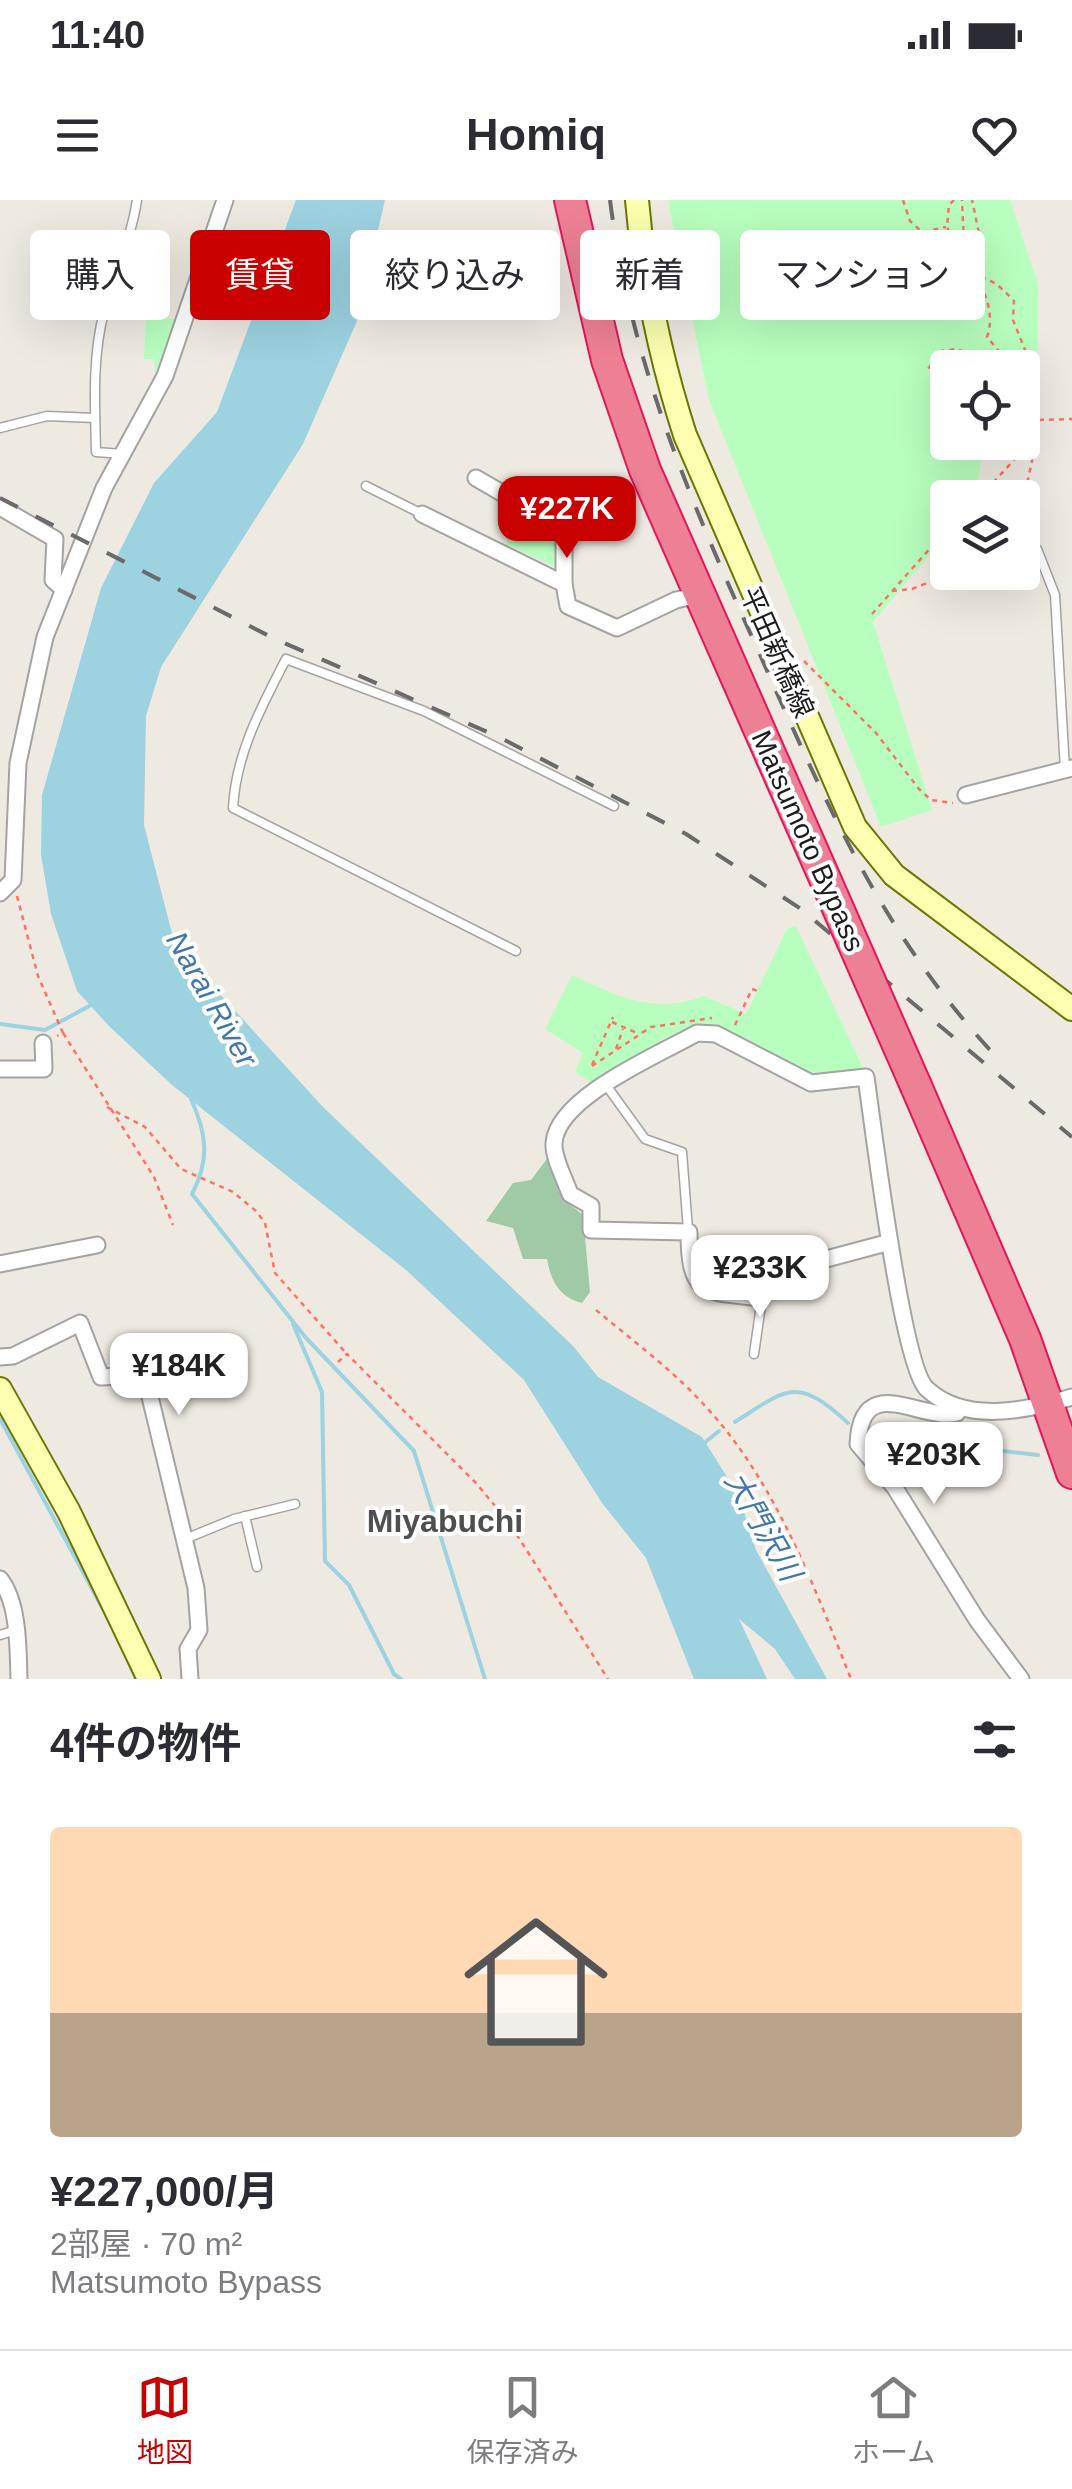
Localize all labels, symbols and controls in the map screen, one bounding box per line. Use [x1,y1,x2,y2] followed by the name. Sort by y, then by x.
[50,14,145,56] text: 11:40
[50,108,105,163] icon: menu
[967,108,1022,163] icon: heart
[466,109,606,160] text: Homiq
[30,230,170,320] chip: 購入
[190,230,330,320] chip: 賃貸
[350,230,560,320] chip: 絞り込み
[580,230,720,320] chip: 新着
[740,230,985,320] chip: マンション
[930,350,1040,590] map controls
[930,350,1040,460] button: locate
[497,476,637,561] pin: ¥227K
[930,480,1040,590] button: layers
[520,490,614,526] text: ¥227K
[734,582,820,722] street label: 平田新橋線
[745,726,871,956] street label: Matsumoto Bypass
[160,926,264,1073] water label: Narai River
[690,1235,830,1320] pin: ¥233K
[713,1249,807,1285] text: ¥233K
[109,1333,249,1418] pin: ¥184K
[132,1347,226,1383] text: ¥184K
[864,1422,1004,1507] pin: ¥203K
[887,1436,981,1472] text: ¥203K
[719,1466,809,1589] water label: 大門沢川
[367,1503,523,1539] district label: Miyabuchi
[967,1712,1022,1767] icon: filters
[50,1720,241,1767] text: 4件の物件
[446,1892,626,2072] icon: home
[50,2168,279,2215] text: ¥227,000/月
[50,2226,242,2262] text: 2部屋 · 70 m²
[50,2264,322,2300] text: Matsumoto Bypass
[137,2370,193,2470] tab: 地図
[466,2370,578,2470] tab: 保存済み
[852,2370,935,2470] tab: ホーム

